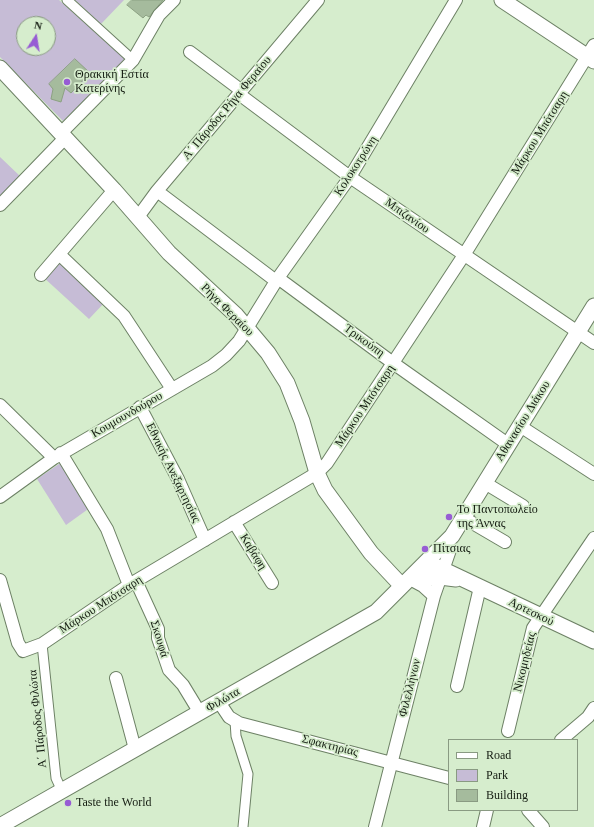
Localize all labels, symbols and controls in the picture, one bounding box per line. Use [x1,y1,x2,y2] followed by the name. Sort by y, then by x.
[16,16,56,56] north arrow
[33,19,43,32] text: N
[179,53,275,163] street label: Α΄ Πάροδος Ρήγα Φεραίου
[75,68,149,96] place label: Θρακική Εστία Κατερίνης
[62,77,72,87] marker: Θρακική Εστία Κατερίνης
[508,88,572,178] street label: Μάρκου Μπότσαρη
[331,133,381,199] street label: Κολοκοτρώνη
[382,195,432,237] street label: Μπιζανίου
[198,281,256,339] street label: Ρήγα Φεραίου
[341,321,387,361] street label: Τρικούπη
[332,362,398,450] street label: Μάρκου Μπότσαρη
[493,378,553,464] street label: Αθανασίου Διάκου
[89,389,165,441] street label: Κουμουνδούρου
[143,421,203,525] street label: Εθνικής Ανεξαρτησίας
[457,503,538,531] place label: Το Παντοπωλείο της Άννας
[444,512,454,522] marker: Το Παντοπωλείο της Άννας
[236,531,270,573] street label: Καβάφη
[433,542,470,556] place label: Πίτσιας
[420,544,430,554] marker: Πίτσιας
[57,573,145,637] street label: Μάρκου Μπότσαρη
[506,595,556,629] street label: Αρτεσκού
[147,619,171,659] street label: Σκουφά
[511,630,539,694] street label: Νικομηδείας
[396,657,424,719] street label: Φιλελλήνων
[26,669,50,769] street label: Α΄ Πάροδος Φιλώτα
[203,685,243,715] street label: Φιλώτα
[300,732,360,760] street label: Σφακτηρίας
[448,739,578,811] legend
[486,748,511,762] text: Road
[486,768,508,782] text: Park
[486,788,528,802] text: Building
[76,796,152,810] place label: Taste the World
[63,798,73,808] marker: Taste the World

